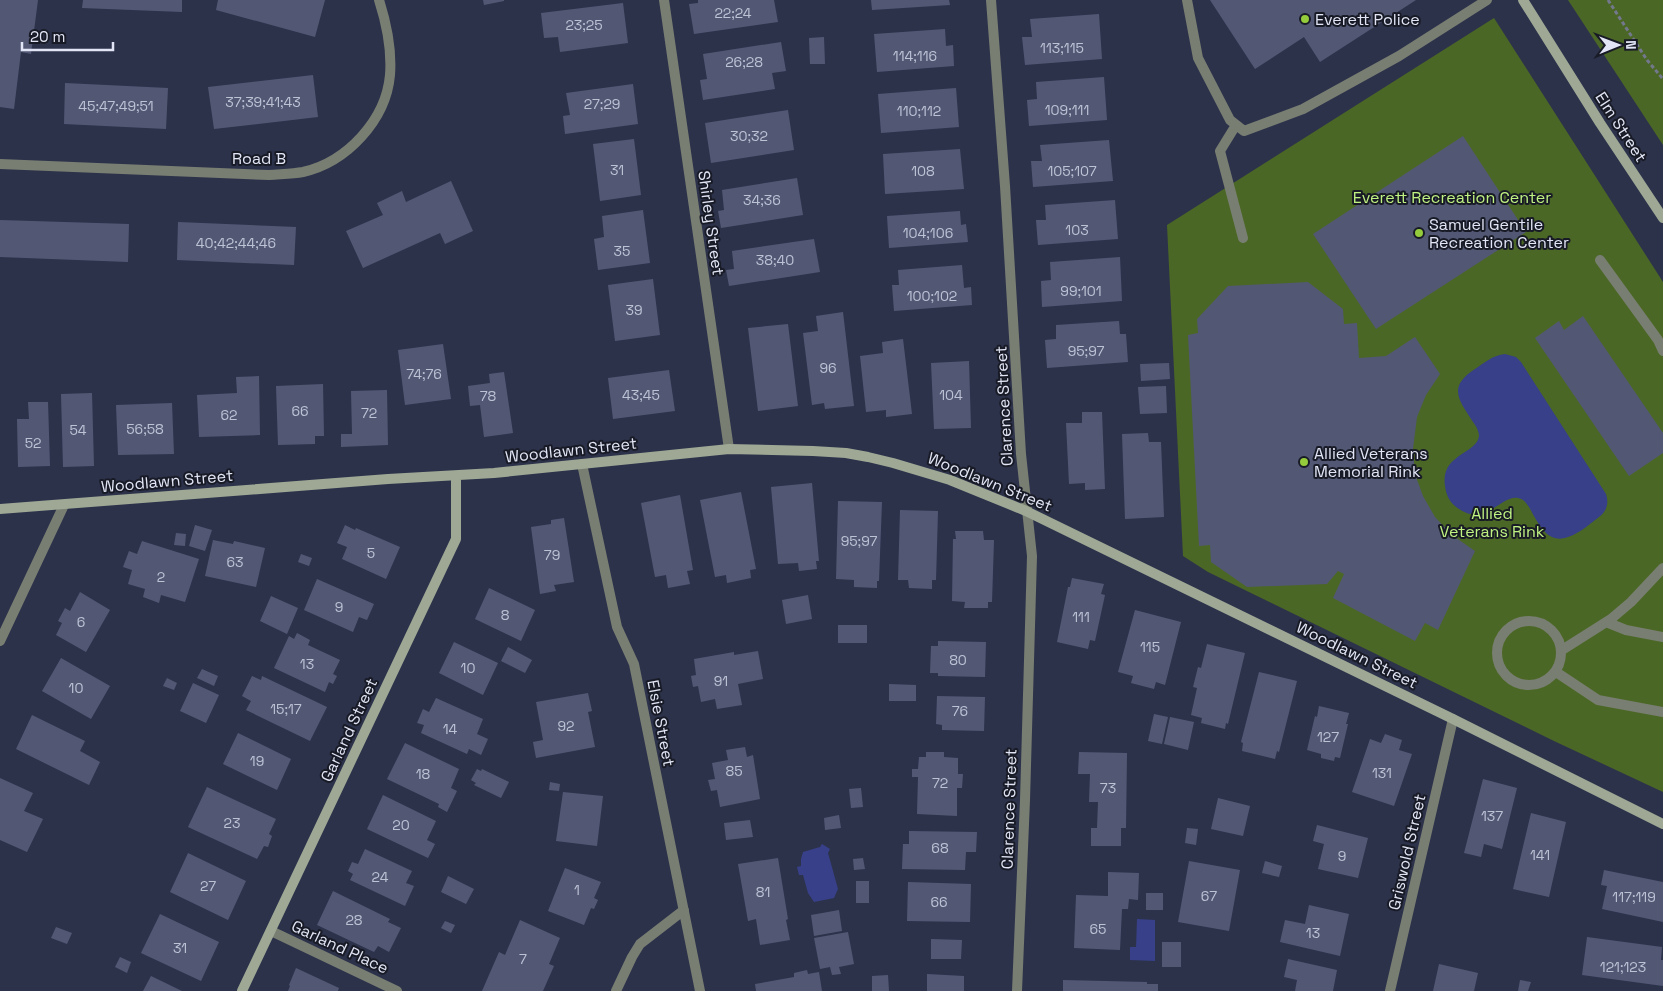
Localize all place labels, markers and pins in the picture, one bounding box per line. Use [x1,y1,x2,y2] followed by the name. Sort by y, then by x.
[1315,9,1420,30] place label: Everett Police
[1299,13,1311,25] marker: Everett Police
[1429,214,1569,253] place label: Samuel Gentile Recreation Center
[1413,227,1425,239] marker: Samuel Gentile Recreation Center
[1314,443,1428,482] place label: Allied Veterans Memorial Rink
[1298,456,1310,468] marker: Allied Veterans Memorial Rink

